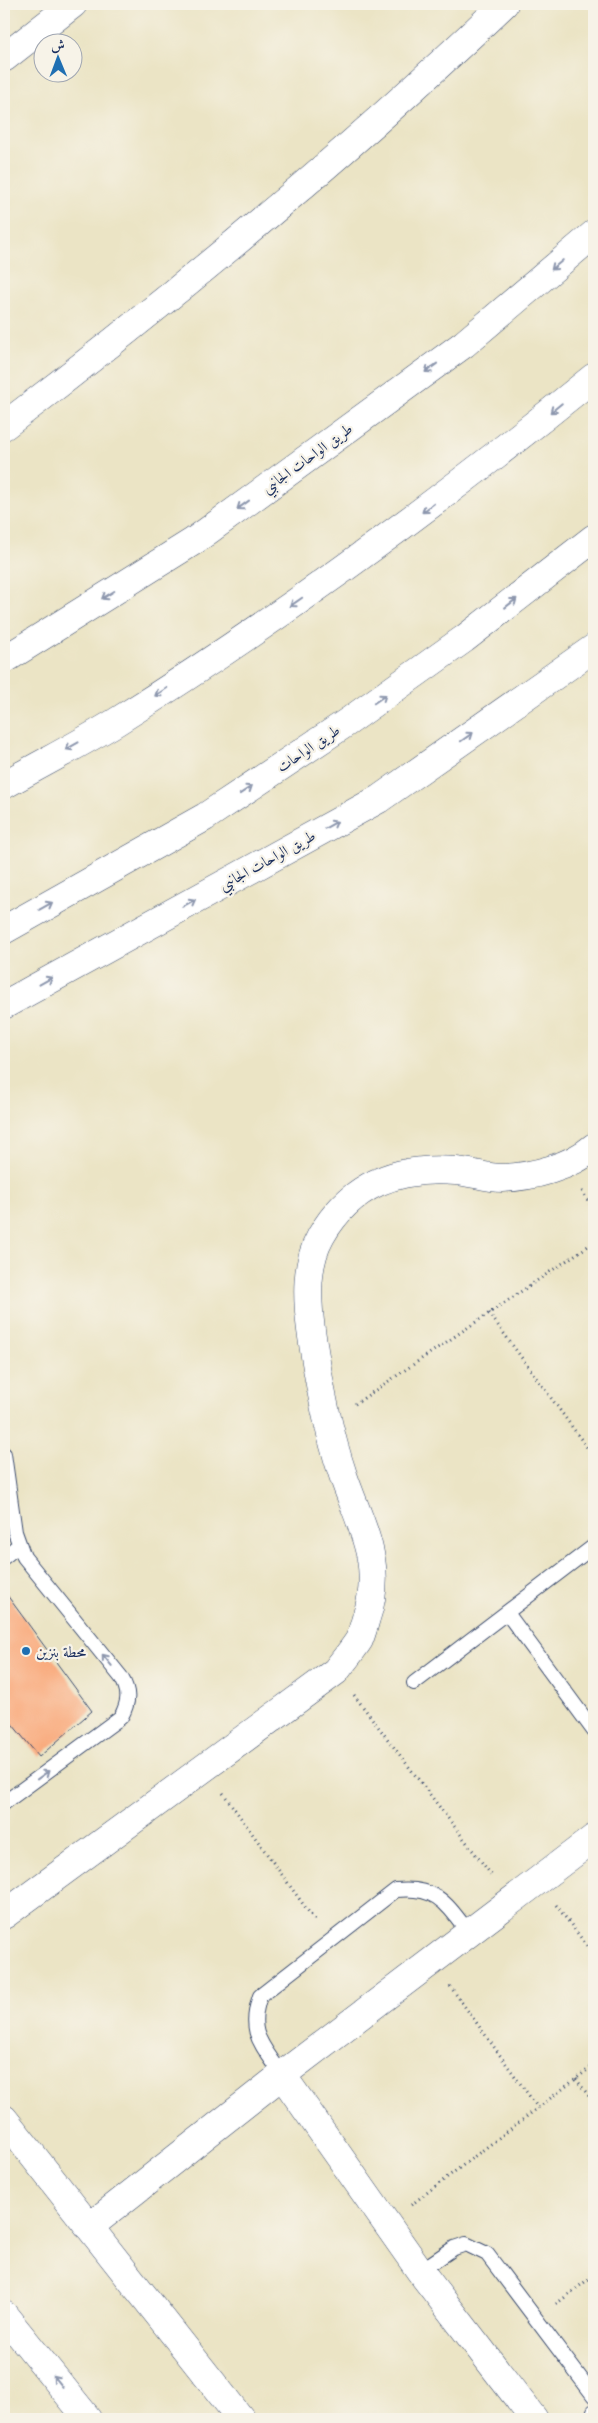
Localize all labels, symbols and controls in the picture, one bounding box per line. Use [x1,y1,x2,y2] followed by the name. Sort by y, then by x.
[32,32,82,82] north arrow
[51,36,65,54] text: ش
[551,259,564,270] one-way arrow
[424,363,438,373] one-way arrow
[550,403,563,414] one-way arrow
[258,419,359,501] street label: طريق الواحات الجانبي
[236,500,250,510] one-way arrow
[421,503,435,513] one-way arrow
[102,590,116,600] one-way arrow
[289,597,303,607] one-way arrow
[504,597,517,608] one-way arrow
[154,688,168,698] one-way arrow
[373,694,387,704] one-way arrow
[273,720,344,777] street label: طريق الواحات
[460,732,474,742] one-way arrow
[66,742,80,752] one-way arrow
[239,785,253,795] one-way arrow
[323,820,338,829] one-way arrow
[215,826,321,899] street label: طريق الواحات الجانبي
[181,898,196,908] one-way arrow
[39,901,54,911] one-way arrow
[39,976,53,986] one-way arrow
[36,1642,86,1661] place label: محطة بنزين
[20,1645,32,1657] marker: محطة بنزين
[102,1654,113,1667] one-way arrow
[36,1770,50,1780] one-way arrow
[52,2375,63,2388] one-way arrow

